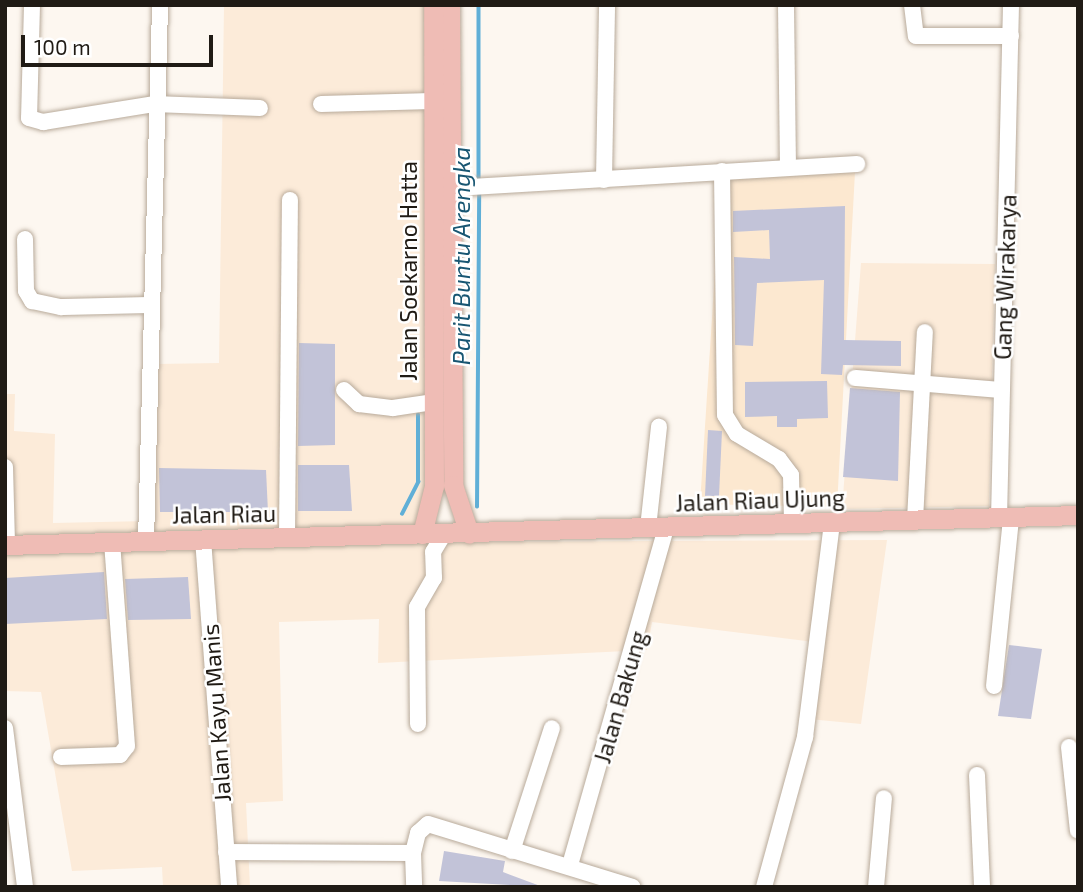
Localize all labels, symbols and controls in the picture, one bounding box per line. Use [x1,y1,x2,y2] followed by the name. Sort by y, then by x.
[24,21,217,65] scale bar
[34,34,91,59] text: 100 m
[447,147,475,365] water label: Parit Buntu Arengka
[394,161,422,381] street label: Jalan Soekarno Hatta
[988,194,1022,360] street label: Gang Wirakarya
[675,483,845,517] street label: Jalan Riau Ujung
[172,499,276,529] street label: Jalan Riau
[196,623,236,803] street label: Jalan Kayu Manis
[588,628,652,766] street label: Jalan Bakung

